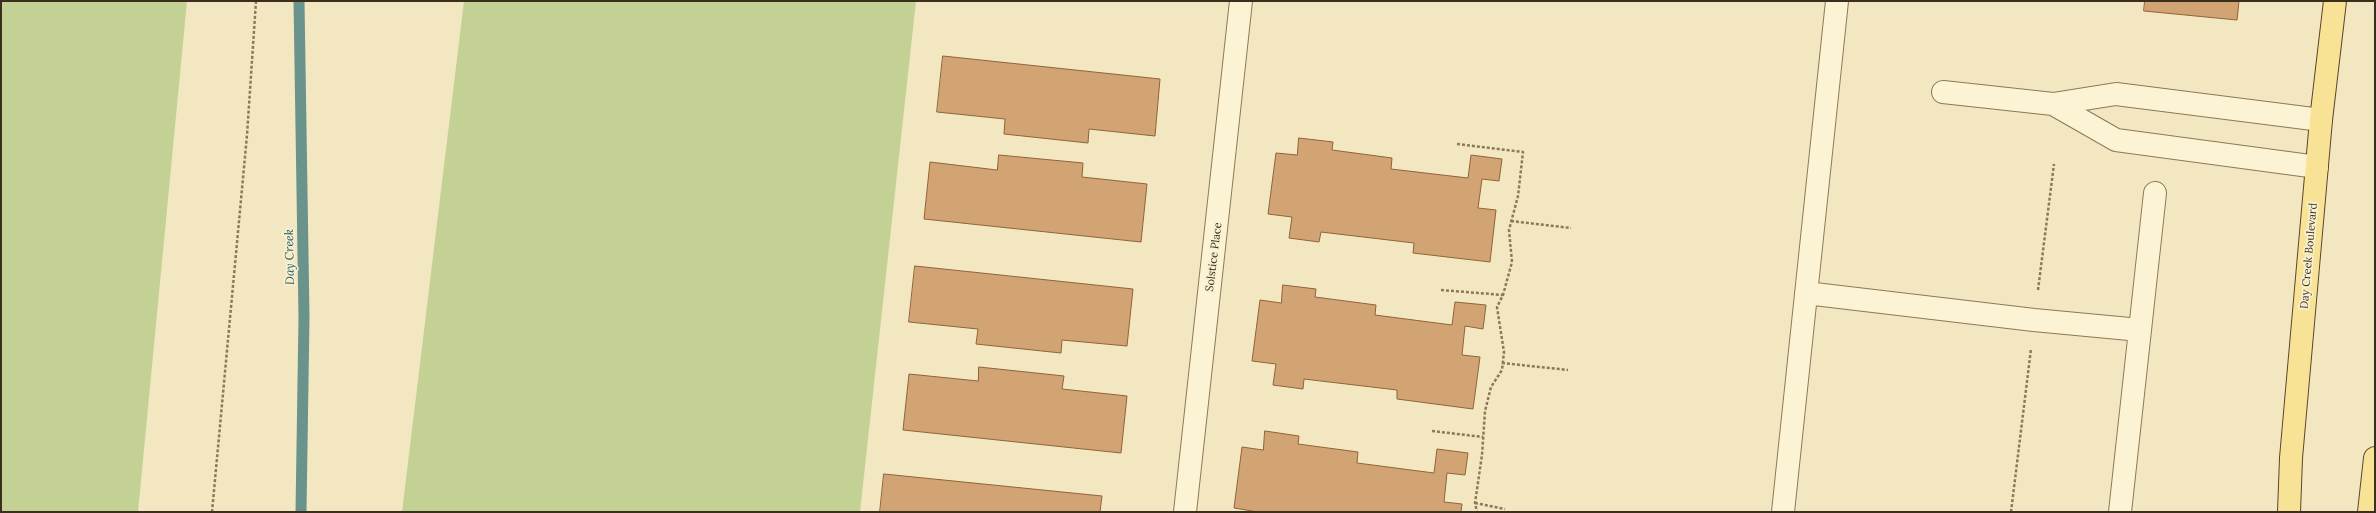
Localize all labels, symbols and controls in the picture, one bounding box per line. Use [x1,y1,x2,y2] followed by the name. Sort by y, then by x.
[2298,202,2320,310] street label: Day Creek Boulevard
[1203,222,1225,292] street label: Solstice Place
[282,229,298,285] water label: Day Creek

